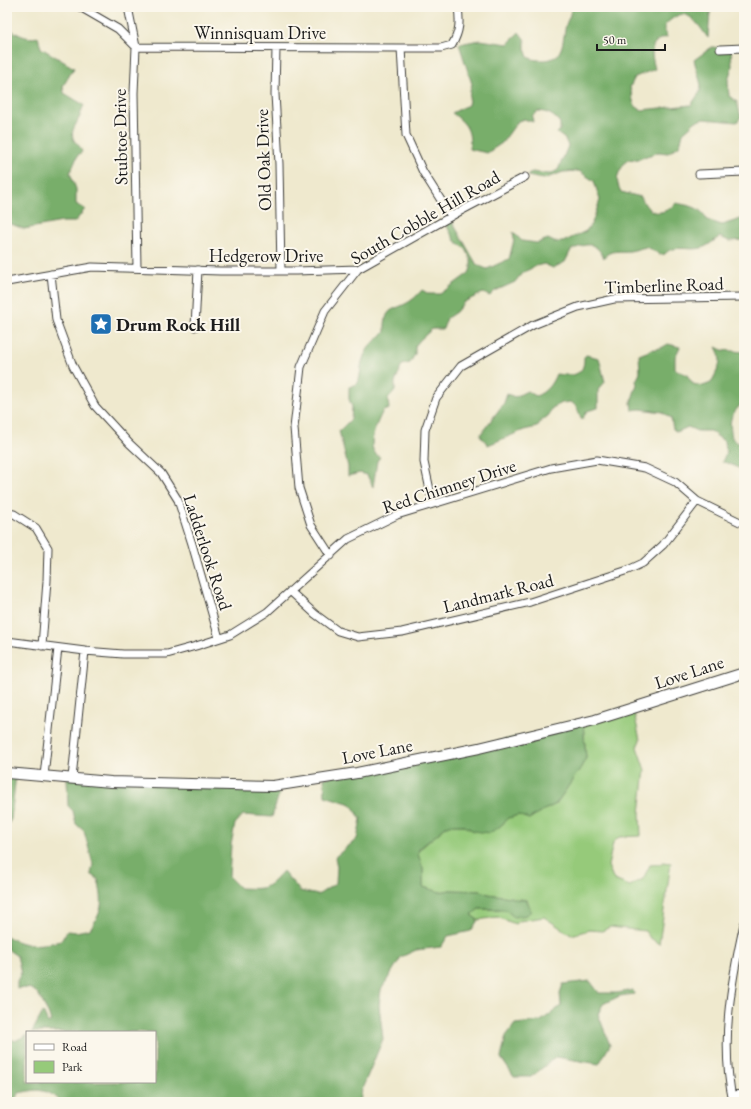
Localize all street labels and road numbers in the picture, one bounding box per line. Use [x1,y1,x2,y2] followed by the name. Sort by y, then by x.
[194,21,326,44] street label: Winnisquam Drive
[108,89,132,185] street label: Stubtoe Drive
[250,109,276,211] street label: Old Oak Drive
[346,164,505,269] street label: South Cobble Hill Road
[209,244,323,267] street label: Hedgerow Drive
[604,271,725,299] street label: Timberline Road
[379,454,519,518] street label: Red Chimney Drive
[178,491,238,614] street label: Ladderlook Road
[440,568,557,618] street label: Landmark Road
[651,650,727,694] street label: Love Lane
[340,733,414,769] street label: Love Lane

